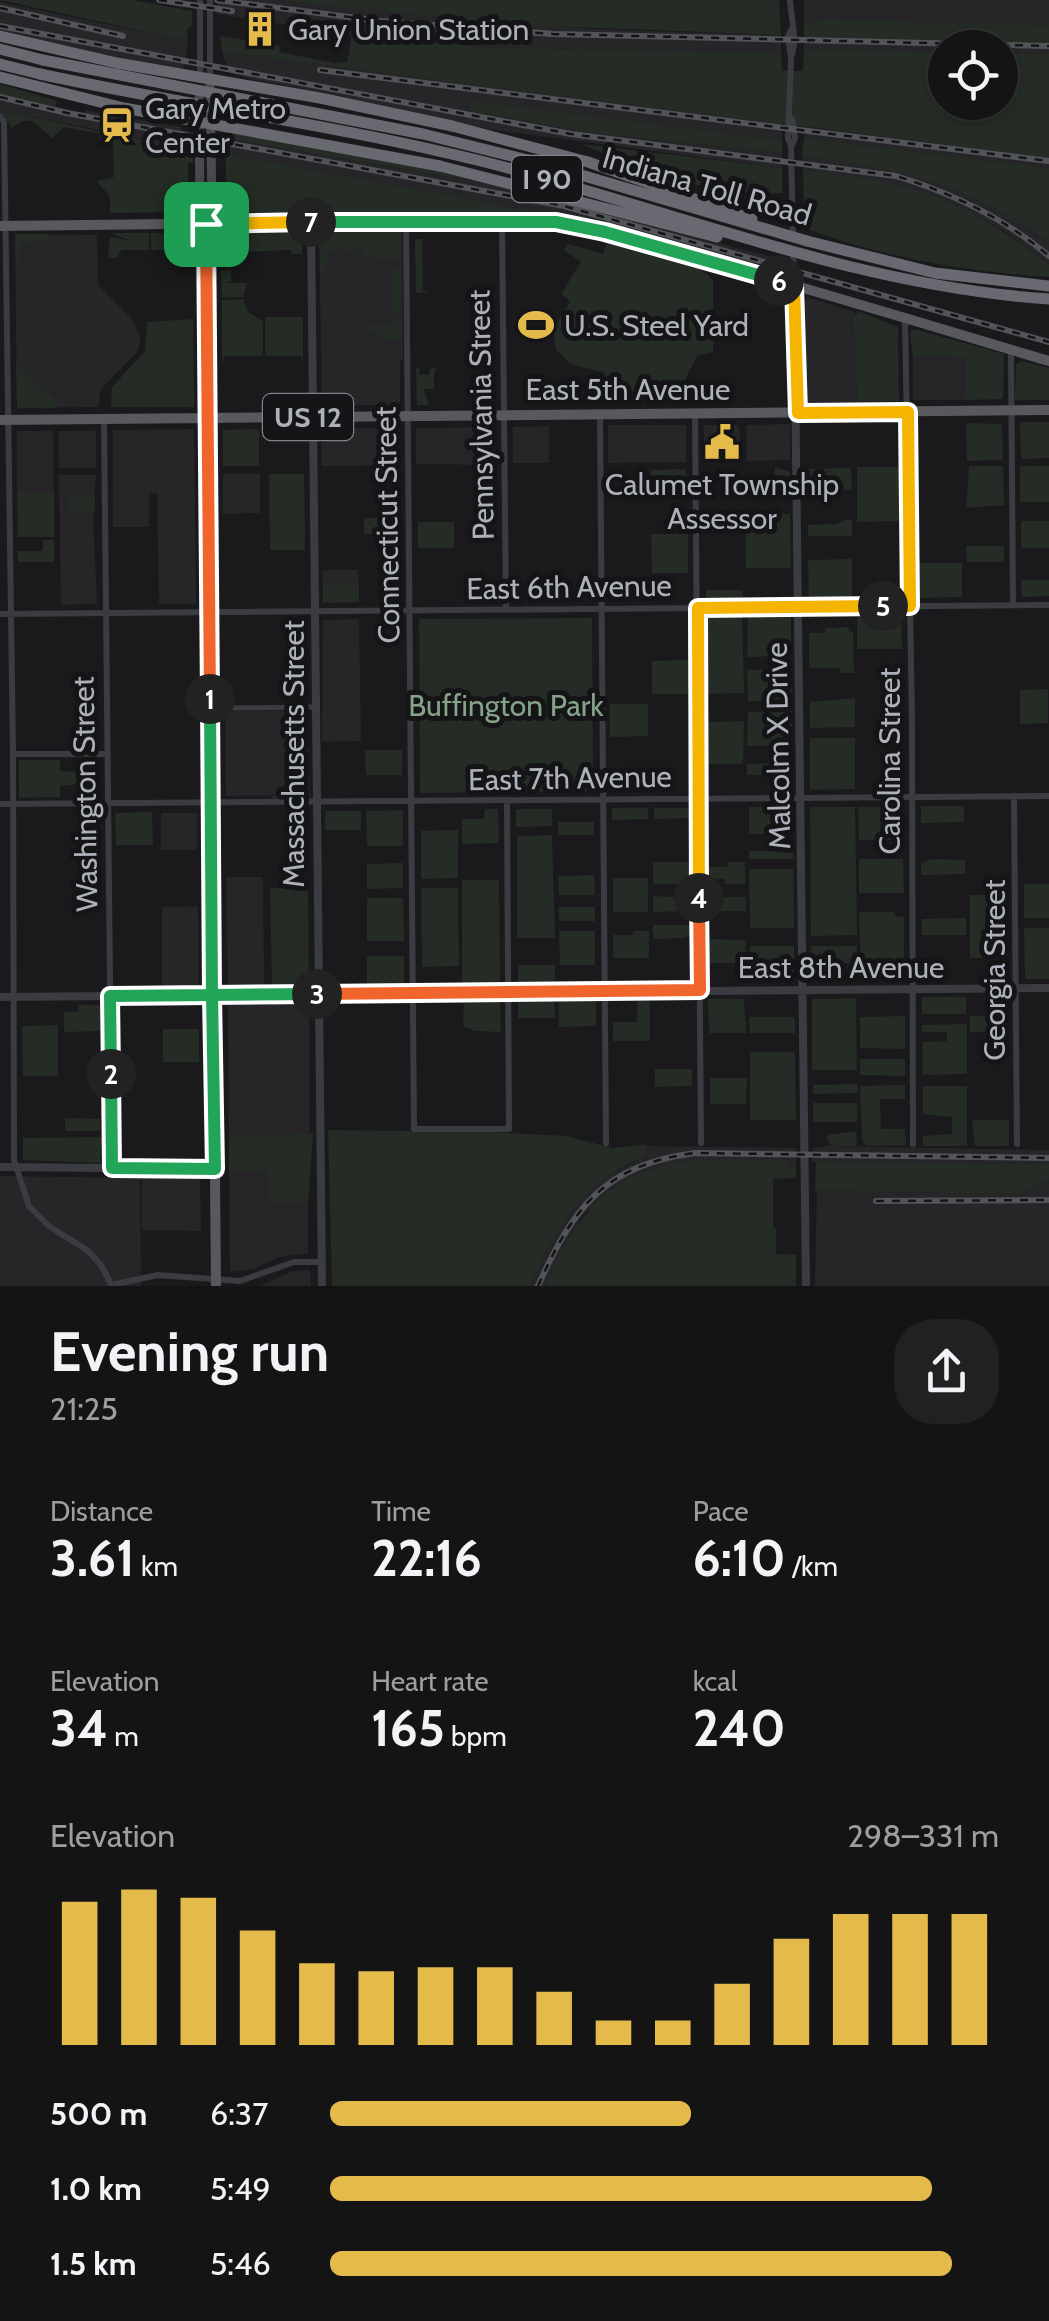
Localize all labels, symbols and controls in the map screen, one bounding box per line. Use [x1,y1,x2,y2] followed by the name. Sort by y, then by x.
[241,10,279,48] building icon: Gary Union Station
[288,11,529,48] place label: Gary Union Station
[928,30,1018,120] map controls
[928,30,1018,120] button: locate
[145,90,286,161] place label: Gary Metro Center
[98,106,136,144] station icon: Gary Metro Center
[598,139,816,233] street label: Indiana Toll Road
[512,156,582,202] road number: I 90
[164,182,249,267] pin
[179,197,234,252] icon: arrive
[286,197,336,247] pin: 7
[304,205,318,239] text: 7
[754,256,804,306] pin: 6
[771,264,787,298] text: 6
[460,289,502,541] street label: Pennsylvania Street
[517,306,555,344] sports icon: U.S. Steel Yard
[564,307,749,344] place label: U.S. Steel Yard
[526,371,730,408] street label: East 5th Avenue
[263,394,353,440] road number: US 12
[366,406,408,644] street label: Connecticut Street
[703,423,741,461] public building icon: Calumet Township Assessor
[605,466,839,537] place label: Calumet Township Assessor
[466,567,672,607] street label: East 6th Avenue
[858,581,908,631] pin: 5
[875,589,891,623] text: 5
[275,620,312,888] street label: Massachusetts Street
[758,642,798,850] street label: Malcolm X Drive
[871,668,908,854] street label: Carolina Street
[185,674,235,724] pin: 1
[64,676,106,912] street label: Washington Street
[205,682,215,716] text: 1
[408,687,604,724] park label: Buffington Park
[468,758,672,798] street label: East 7th Avenue
[674,873,724,923] pin: 4
[976,879,1013,1061] street label: Georgia Street
[690,881,708,915] text: 4
[738,949,944,986] street label: East 8th Avenue
[292,969,342,1019] pin: 3
[309,977,325,1011] text: 3
[86,1049,136,1099] pin: 2
[104,1057,118,1091] text: 2
[50,1318,329,1385] text: Evening run
[894,1319,999,1424] button: share
[50,1389,118,1428] text: 21:25
[50,1494,153,1528] text: Distance
[371,1494,431,1528] text: Time
[693,1494,749,1528] text: Pace
[50,1528,135,1589] text: 3.61
[371,1528,482,1589] text: 22:16
[693,1528,786,1589] text: 6:10
[135,1549,178,1583] text: km
[786,1549,838,1583] text: /km
[50,1664,159,1698] text: Elevation
[371,1664,489,1698] text: Heart rate
[693,1664,737,1698] text: kcal
[50,1698,108,1759] text: 34
[371,1698,445,1759] text: 165
[693,1698,785,1759] text: 240
[108,1719,139,1753] text: m
[445,1719,507,1753] text: bpm
[50,1816,175,1855] text: Elevation
[847,1816,999,1855] text: 298–331 m
[50,2094,147,2133] text: 500 m
[210,2094,268,2133] text: 6:37
[50,2169,142,2208] text: 1.0 km
[210,2169,271,2208] text: 5:49
[50,2244,137,2283] text: 1.5 km
[210,2244,271,2283] text: 5:46

